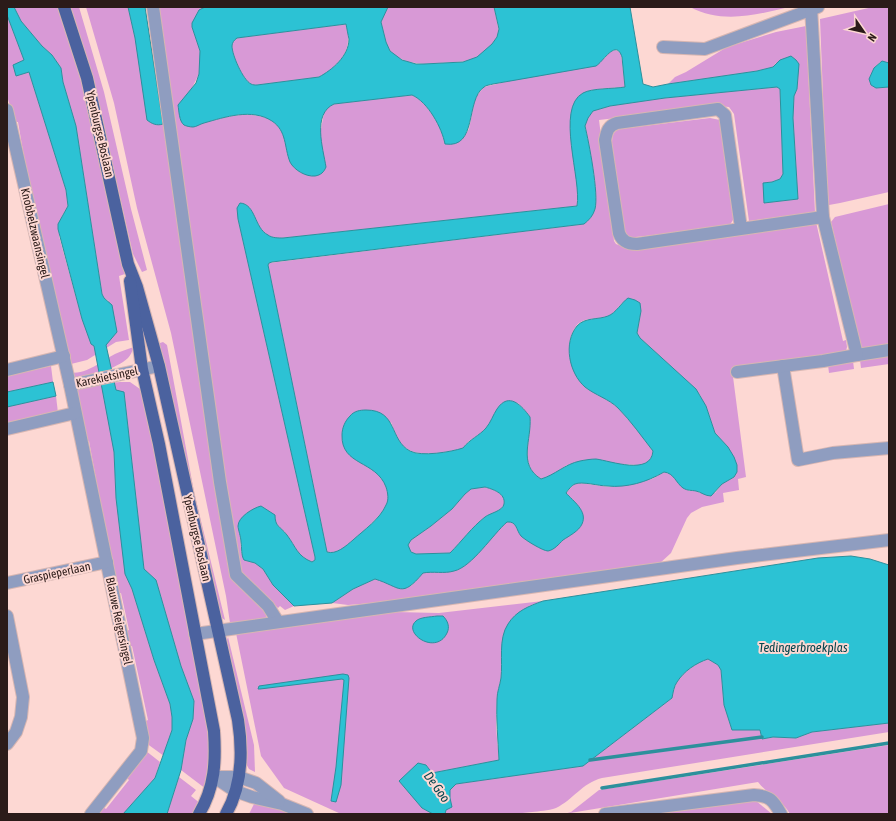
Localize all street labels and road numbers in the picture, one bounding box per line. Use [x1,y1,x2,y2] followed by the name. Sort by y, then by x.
[83,89,117,179] street label: Ypenburgse Boslaan
[18,187,52,280] street label: Knobbelzwaansingel
[75,363,140,390] street label: Karekietsingel
[180,493,214,583] street label: Ypenburgse Boslaan
[22,559,92,587] street label: Graspieperlaan
[103,576,135,667] street label: Blauwe Reigersingel

